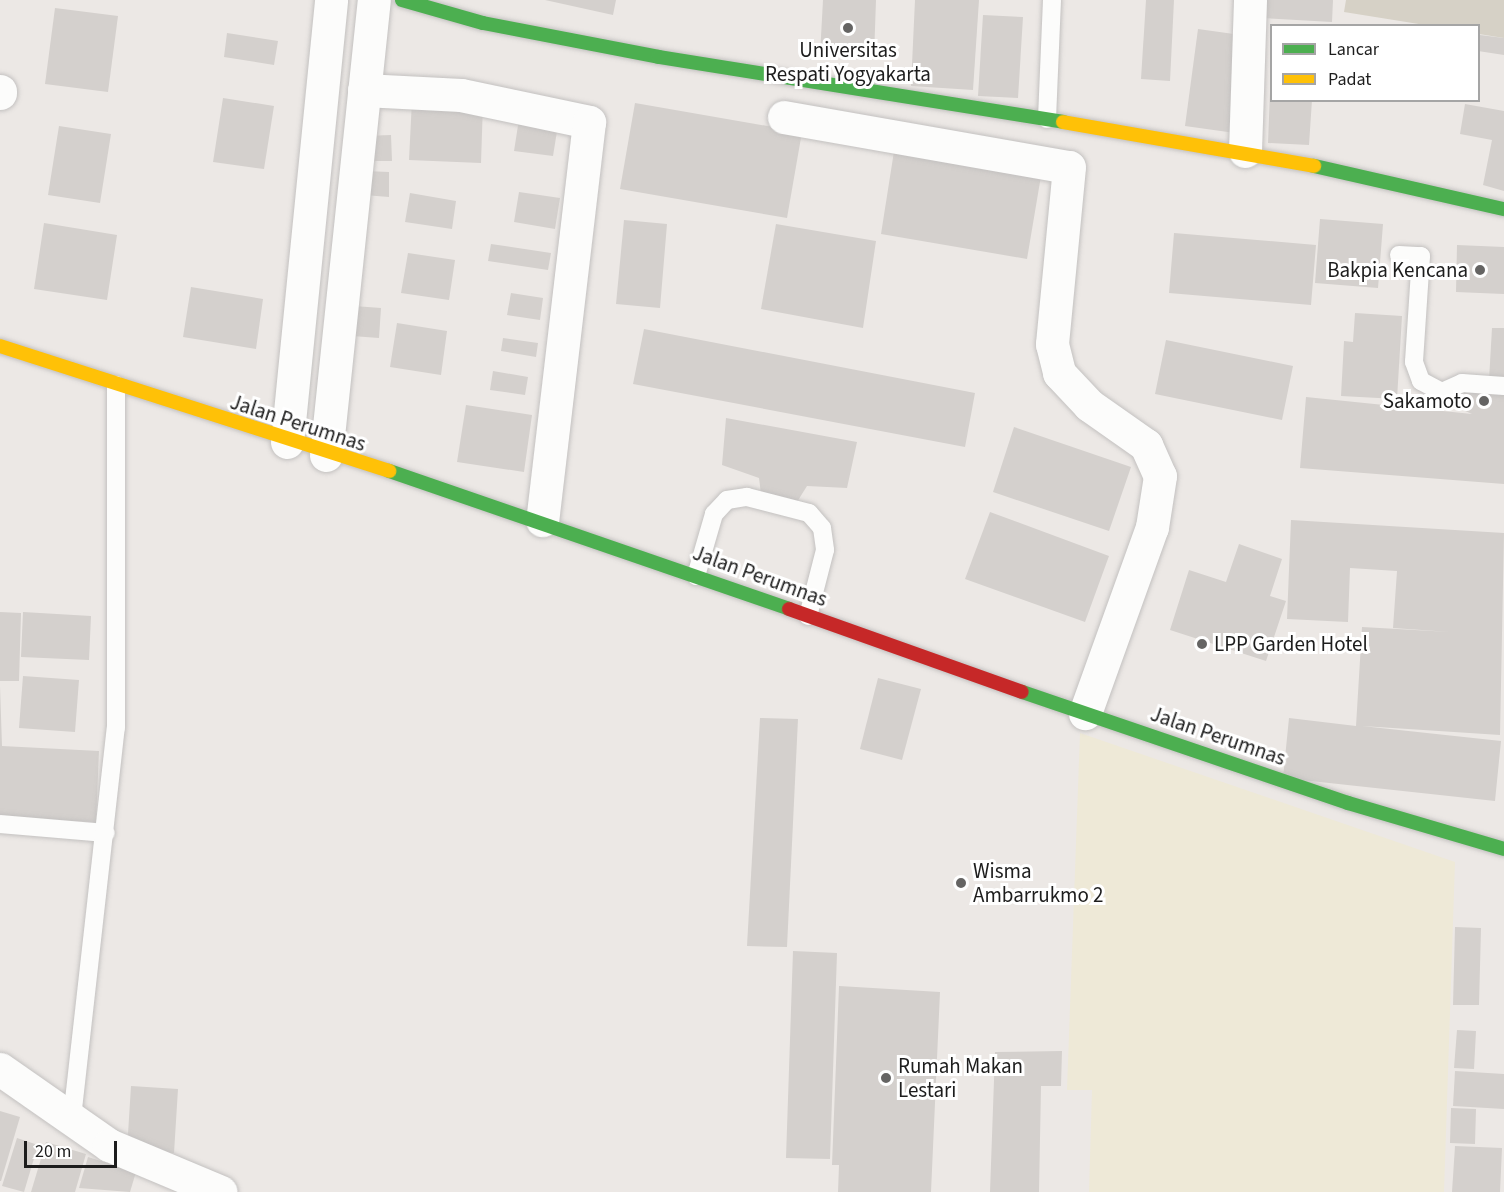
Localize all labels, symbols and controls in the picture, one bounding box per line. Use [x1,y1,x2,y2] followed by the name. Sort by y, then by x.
[841,21,855,35] marker: Universitas Respati Yogyakarta
[1270,24,1480,102] legend
[765,37,931,87] place label: Universitas Respati Yogyakarta
[1328,37,1379,62] text: Lancar
[1328,67,1371,92] text: Padat
[1327,257,1468,283] place label: Bakpia Kencana
[1473,263,1487,277] marker: Bakpia Kencana
[1383,388,1472,414] place label: Sakamoto
[227,389,369,457] street label: Jalan Perumnas
[1477,394,1491,408] marker: Sakamoto
[689,540,831,612] street label: Jalan Perumnas
[1214,631,1368,657] place label: LPP Garden Hotel
[1195,637,1209,651] marker: LPP Garden Hotel
[1147,701,1289,771] street label: Jalan Perumnas
[973,858,1104,908] place label: Wisma Ambarrukmo 2
[954,876,968,890] marker: Wisma Ambarrukmo 2
[898,1053,1023,1103] place label: Rumah Makan Lestari
[879,1071,893,1085] marker: Rumah Makan Lestari
[27,1129,120,1167] scale bar
[35,1139,71,1164] text: 20 m

